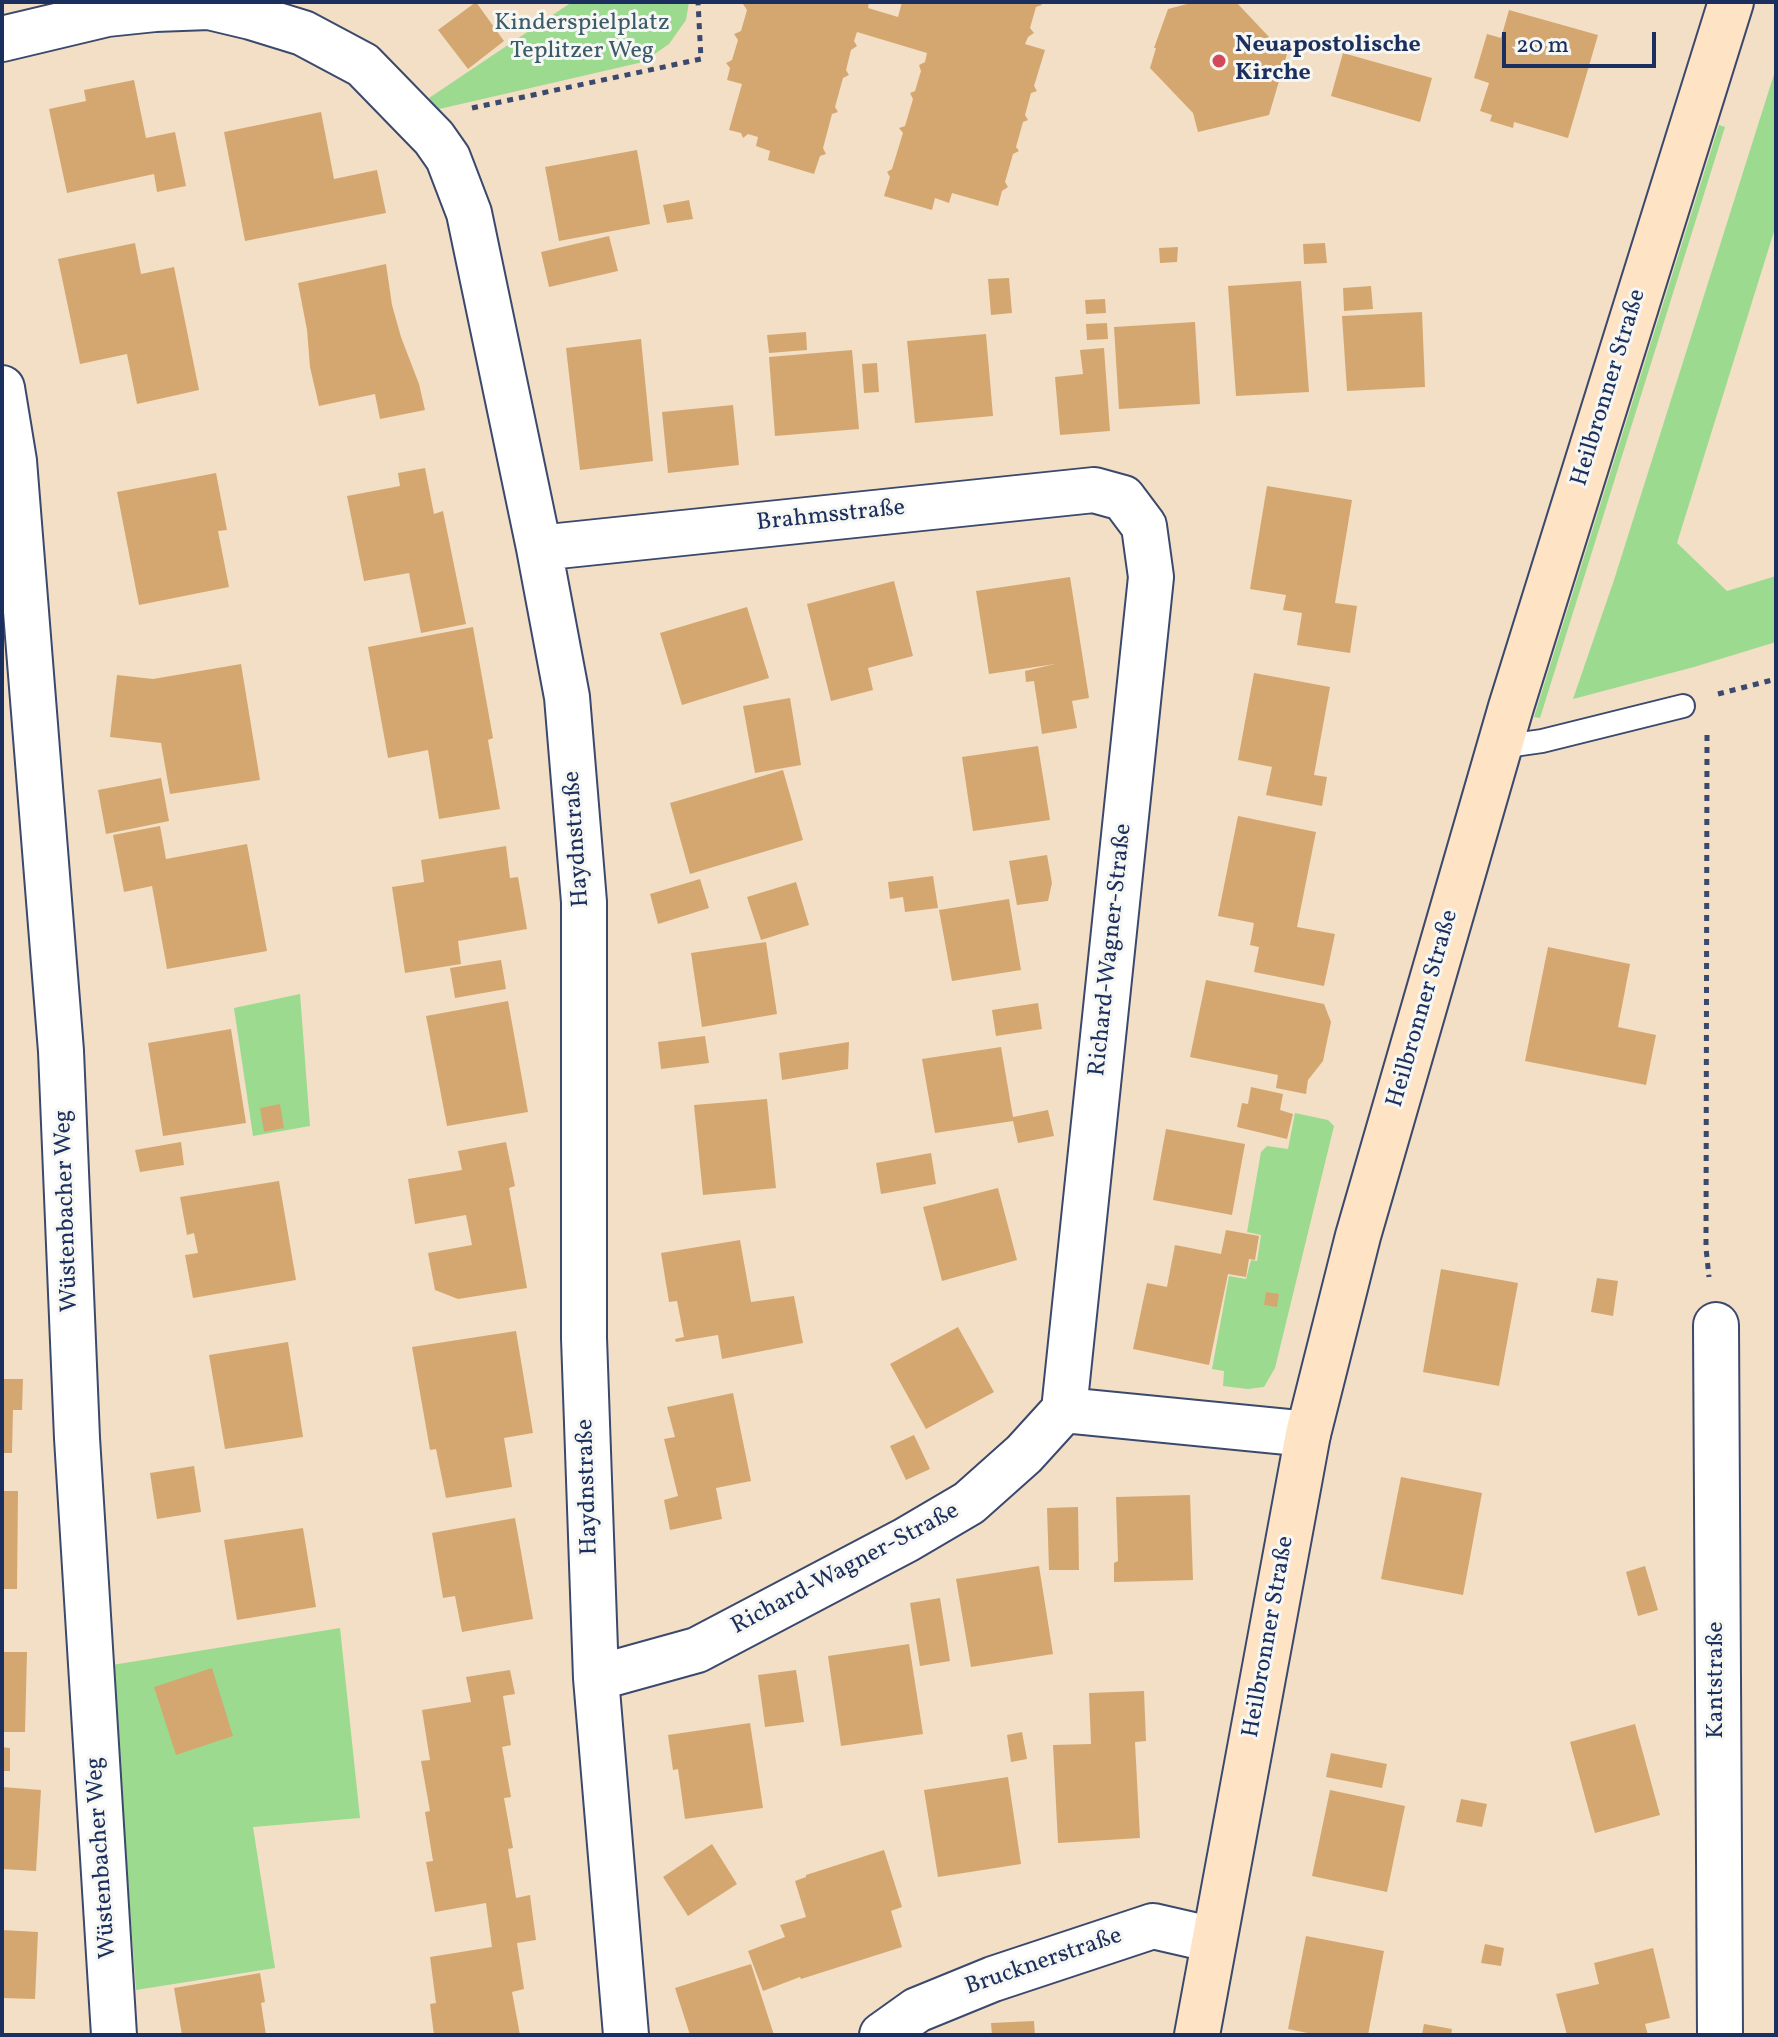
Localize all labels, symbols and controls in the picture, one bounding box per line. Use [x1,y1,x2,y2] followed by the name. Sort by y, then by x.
[494,11,670,67] park label: Kinderspielplatz Teplitzer Weg
[1506,16,1660,66] scale bar
[1516,29,1569,63] text: 20 m
[1235,33,1421,89] place label: Neuapostolische Kirche
[1210,52,1228,70] marker: Neuapostolische Kirche
[1566,286,1654,490] street label: Heilbronner Straße
[755,495,907,539] street label: Brahmsstraße
[559,770,597,908] street label: Haydnstraße
[1084,822,1140,1078] street label: Richard-Wagner-Straße
[1382,907,1466,1111] street label: Heilbronner Straße
[50,1109,86,1313] street label: Wüstenbacher Weg
[572,1418,606,1556] street label: Haydnstraße
[727,1498,965,1642] street label: Richard-Wagner-Straße
[1238,1534,1302,1740] street label: Heilbronner Straße
[1704,1621,1732,1739] street label: Kantstraße
[82,1756,124,1960] street label: Wüstenbacher Weg
[962,1923,1126,2003] street label: Brucknerstraße

